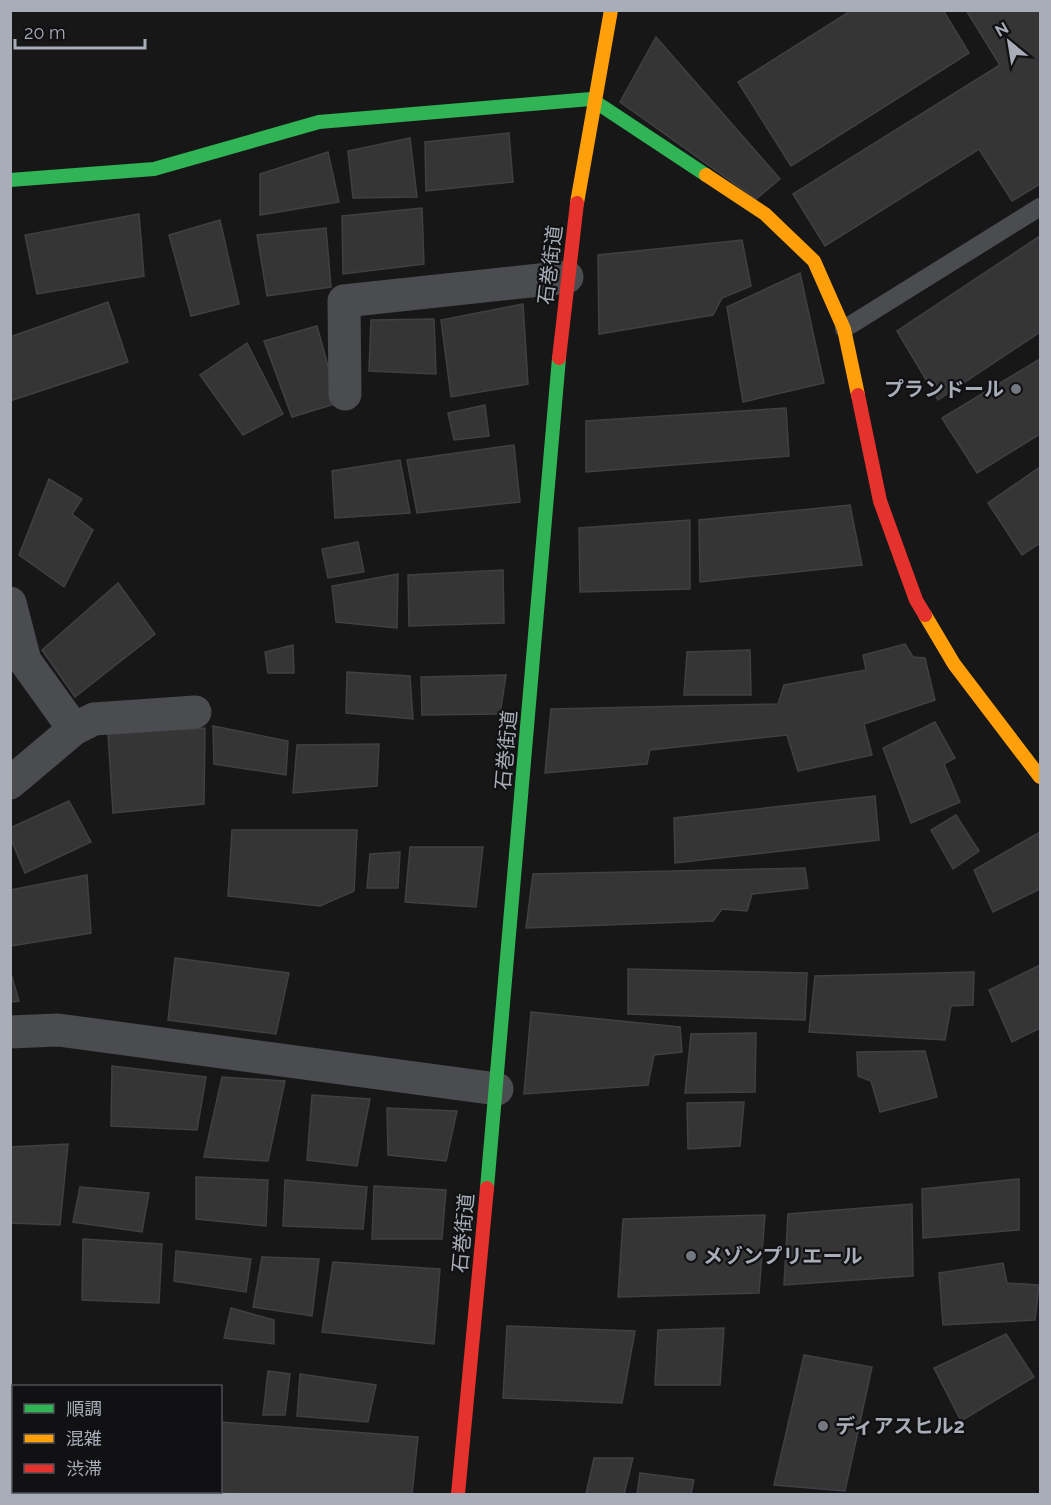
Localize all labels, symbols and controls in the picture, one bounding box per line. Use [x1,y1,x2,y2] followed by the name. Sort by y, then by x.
[15,12,146,50] scale bar
[979,12,1039,72] north arrow
[992,18,1012,41] text: N
[24,22,66,43] text: 20 m
[533,224,567,306] street label: 石巻街道
[884,377,1004,401] place label: プランドール
[1009,382,1023,396] marker: プランドール
[491,709,521,791] street label: 石巻街道
[448,1192,478,1274] street label: 石巻街道
[703,1244,862,1268] place label: メゾンプリエール
[684,1249,698,1263] marker: メゾンプリエール
[12,1385,222,1493] legend
[66,1398,102,1419] text: 順調
[835,1414,965,1438] place label: ディアスヒル2
[816,1419,830,1433] marker: ディアスヒル2
[66,1428,102,1449] text: 混雑
[66,1458,102,1479] text: 渋滞

